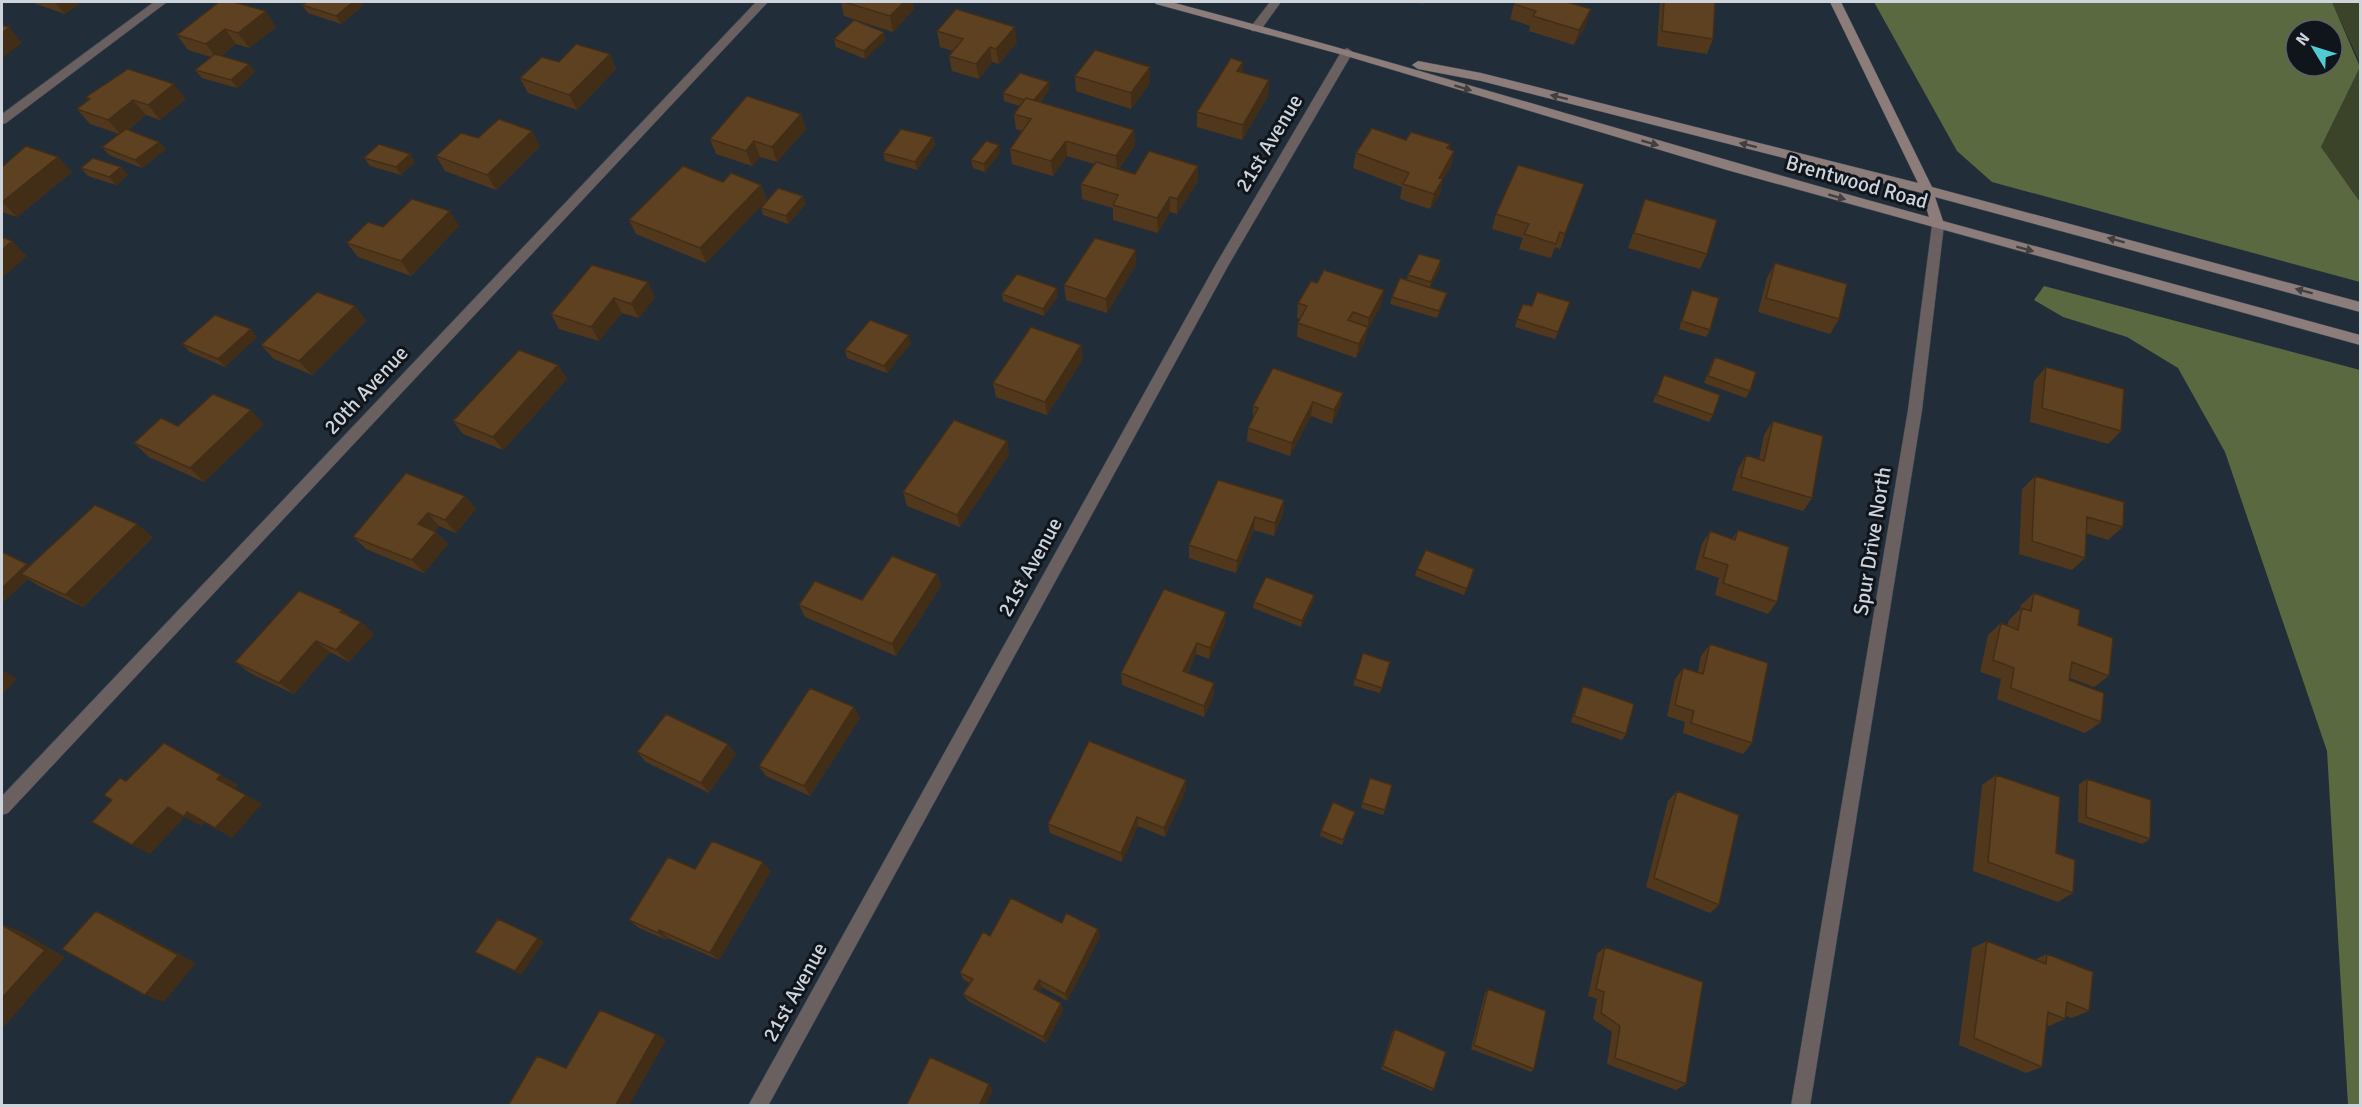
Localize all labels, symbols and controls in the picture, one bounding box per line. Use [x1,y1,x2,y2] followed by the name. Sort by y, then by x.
[2284,18,2344,78] north arrow
[2292,29,2314,50] text: N
[1454,84,1472,93] one-way arrow
[1230,89,1308,197] street label: 21st Avenue
[1550,91,1568,101] one-way arrow
[1641,139,1659,148] one-way arrow
[1739,139,1757,149] one-way arrow
[1783,149,1931,215] street label: Brentwood Road
[1828,193,1846,202] one-way arrow
[2107,235,2125,245] one-way arrow
[2016,245,2034,254] one-way arrow
[2295,286,2313,296] one-way arrow
[318,340,414,440] street label: 20th Avenue
[1847,465,1897,617] street label: Spur Drive North
[992,513,1068,621] street label: 21st Avenue
[757,938,833,1046] street label: 21st Avenue

